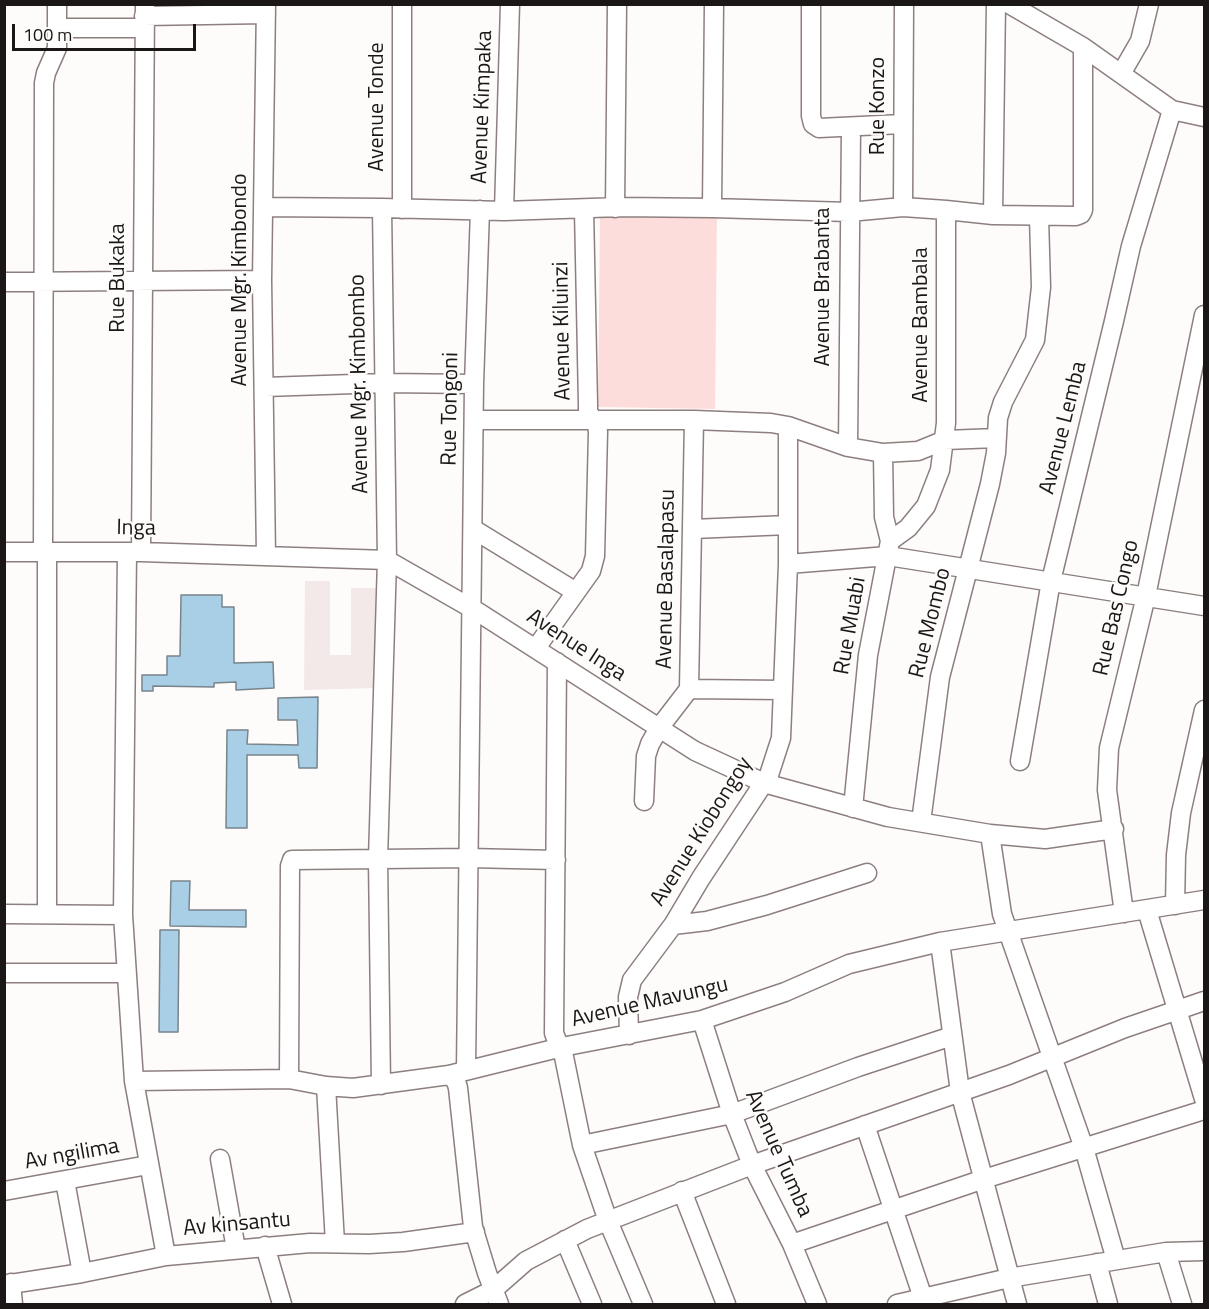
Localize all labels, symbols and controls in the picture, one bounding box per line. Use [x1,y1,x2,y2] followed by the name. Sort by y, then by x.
[15,12,200,50] scale bar
[23,21,72,48] text: 100 m
[467,30,499,184] street label: Avenue Kimpaka
[365,42,391,172] street label: Avenue Tonde
[866,57,892,155] street label: Rue Konzo
[228,173,254,387] street label: Avenue Mgr. Kimbondo
[811,208,837,366] street label: Avenue Brabanta
[106,223,132,333] street label: Rue Bukaka
[909,247,935,403] street label: Avenue Bambala
[549,261,577,401] street label: Avenue Kiluinzi
[345,274,375,494] street label: Avenue Mgr. Kimbombo
[437,352,465,466] street label: Rue Tongoni
[1035,359,1093,497] street label: Avenue Lemba
[652,489,682,669] street label: Avenue Basalapasu
[116,515,156,543] street label: Inga
[1089,537,1145,679] street label: Rue Bas Congo
[905,565,957,681] street label: Rue Mombo
[829,575,873,677] street label: Rue Muabi
[521,604,631,688] street label: Avenue Inga
[646,753,758,911] street label: Avenue Kiobongoy
[569,972,731,1034] street label: Avenue Mavungu
[738,1087,818,1221] street label: Avenue Tumba
[23,1134,121,1176] street label: Av ngilima
[182,1207,292,1243] street label: Av kinsantu

